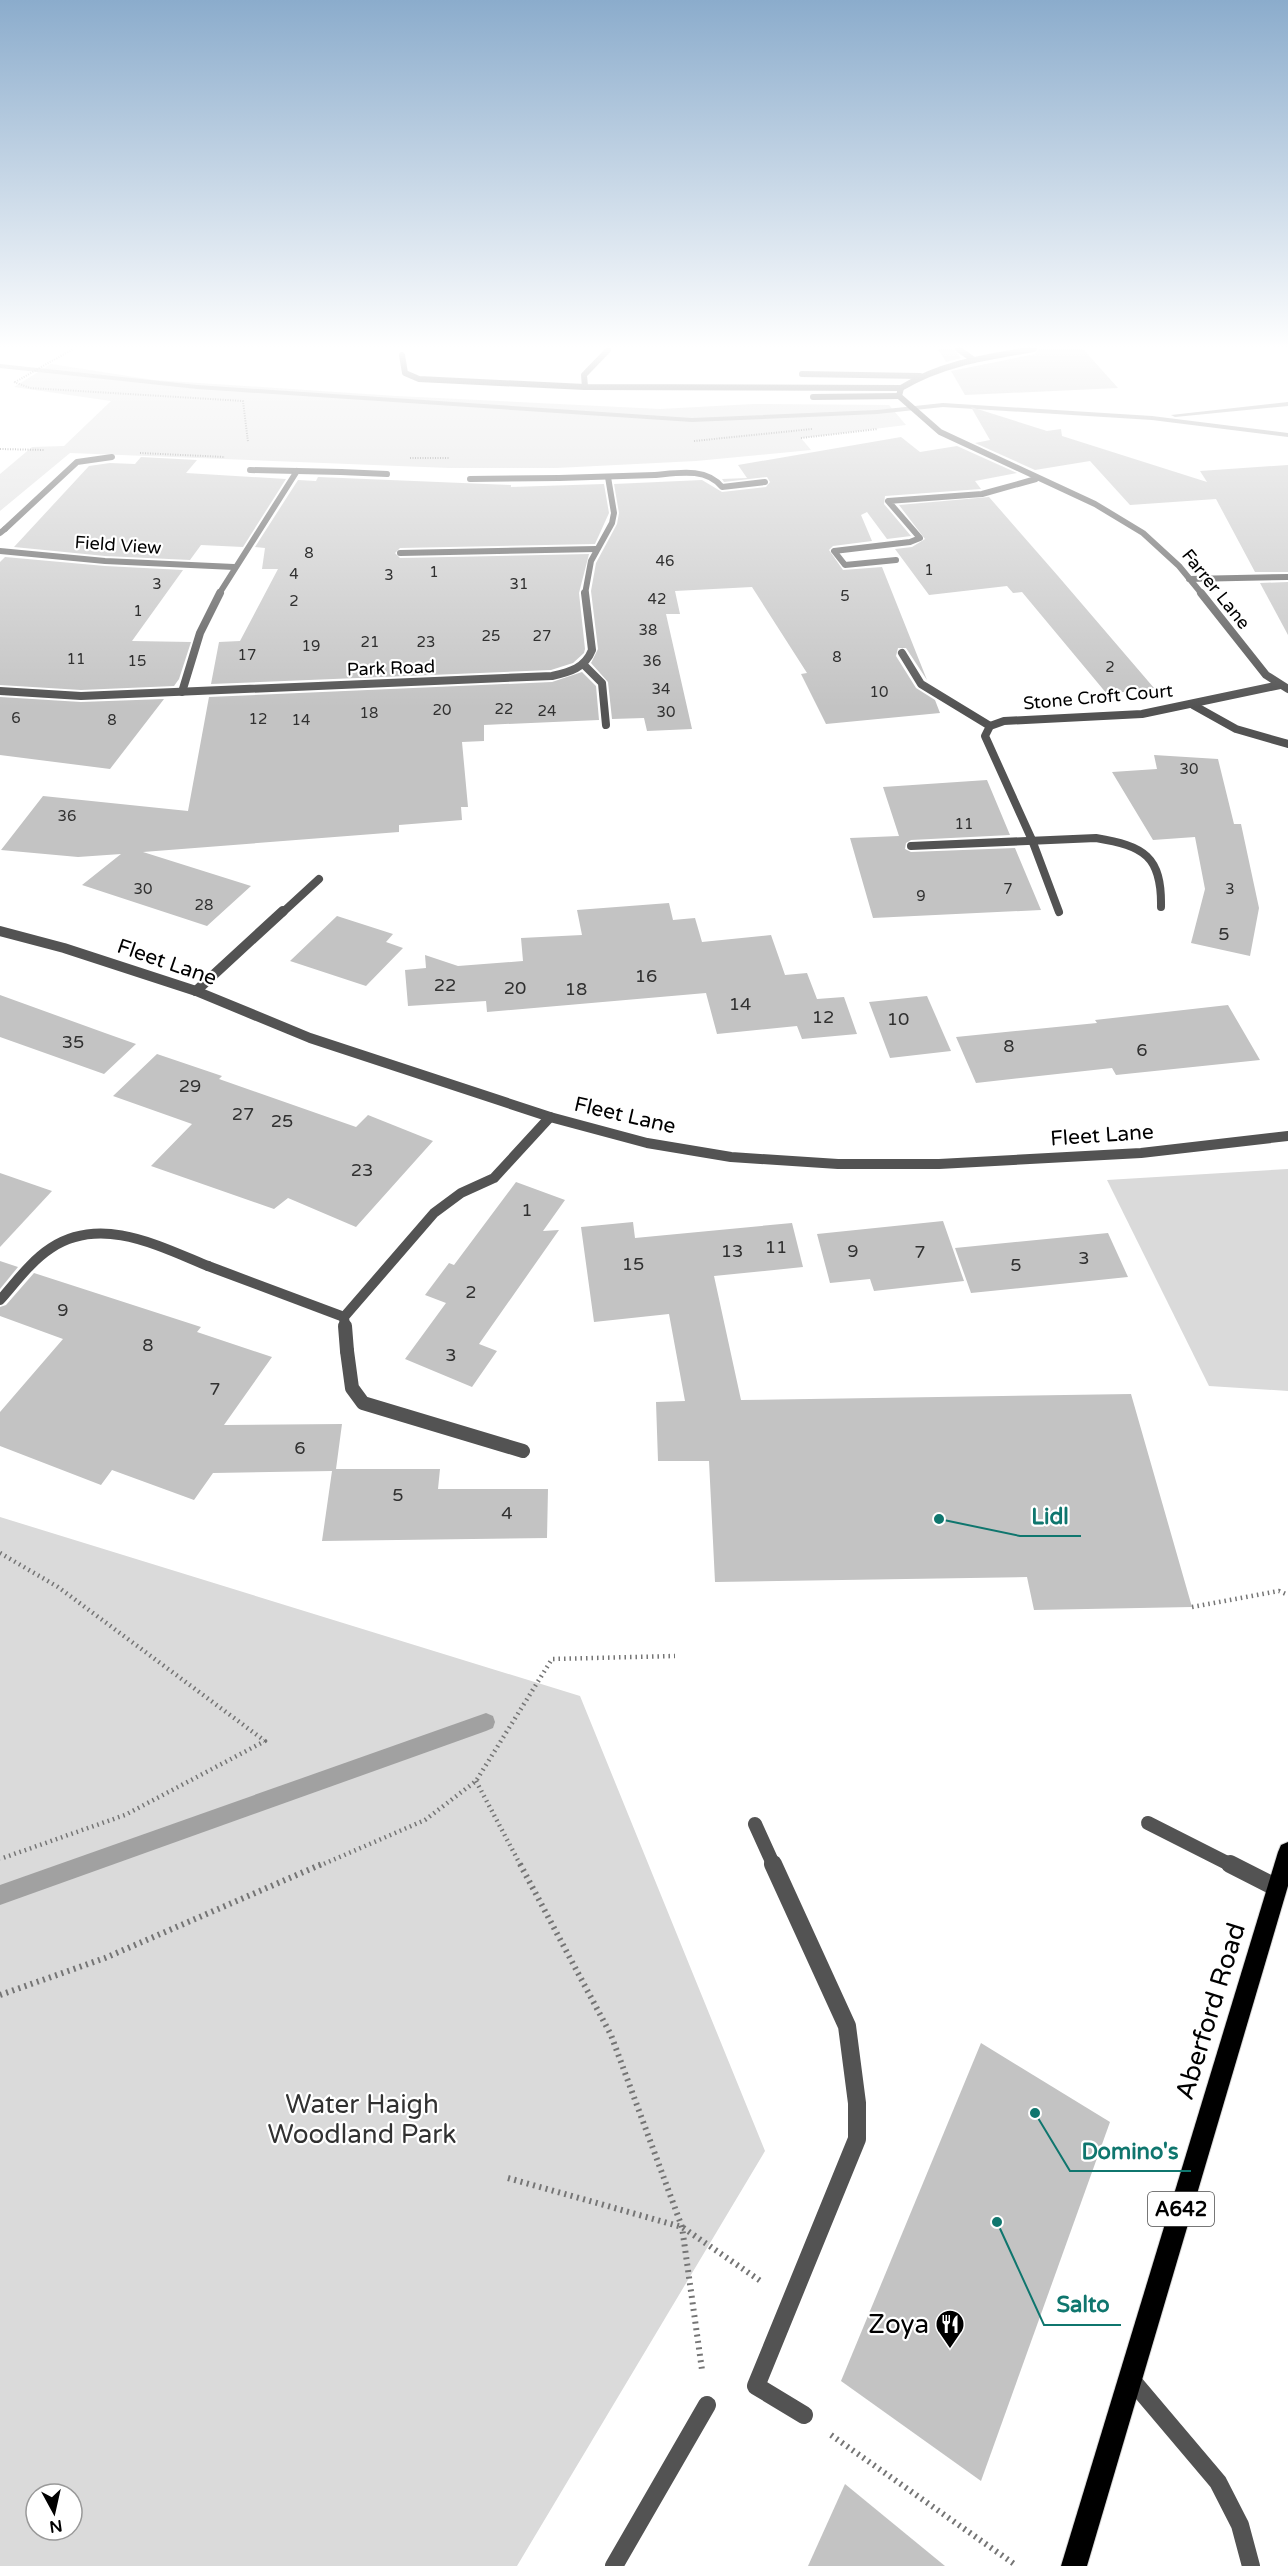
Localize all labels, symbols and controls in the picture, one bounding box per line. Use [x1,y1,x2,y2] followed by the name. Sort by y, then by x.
[74,531,162,559] street label: Field View
[304,544,314,562] house number: 8
[1177,545,1255,633] street label: Farrer Lane
[656,552,674,570] house number: 46
[924,561,934,579] house number: 1
[429,563,439,581] house number: 1
[289,565,299,583] house number: 4
[384,566,394,584] house number: 3
[152,575,162,593] house number: 3
[510,575,528,593] house number: 31
[840,587,850,605] house number: 5
[648,590,666,608] house number: 42
[289,592,299,610] house number: 2
[133,602,143,620] house number: 1
[639,621,657,639] house number: 38
[482,627,500,645] house number: 25
[533,627,551,645] house number: 27
[361,633,379,651] house number: 21
[417,633,435,651] house number: 23
[302,637,320,655] house number: 19
[238,646,256,664] house number: 17
[832,648,842,666] house number: 8
[67,650,85,668] house number: 11
[128,652,146,670] house number: 15
[643,652,661,670] house number: 36
[346,655,436,681] street label: Park Road
[1105,658,1115,676] house number: 2
[1022,679,1174,715] street label: Stone Croft Court
[652,680,670,698] house number: 34
[870,683,888,701] house number: 10
[495,700,513,718] house number: 22
[433,701,451,719] house number: 20
[538,702,556,720] house number: 24
[657,703,675,721] house number: 30
[360,704,378,722] house number: 18
[11,709,21,727] house number: 6
[249,710,267,728] house number: 12
[107,711,117,729] house number: 8
[292,711,310,729] house number: 14
[1180,760,1198,778] house number: 30
[58,807,76,825] house number: 36
[955,815,973,833] house number: 11
[134,880,152,898] house number: 30
[1003,880,1013,898] house number: 7
[1225,880,1235,898] house number: 3
[916,887,926,905] house number: 9
[195,896,213,914] house number: 28
[1218,923,1230,945] house number: 5
[114,934,220,991] street label: Fleet Lane
[635,965,657,987] house number: 16
[434,974,456,996] house number: 22
[504,977,526,999] house number: 20
[565,978,587,1000] house number: 18
[729,993,751,1015] house number: 14
[812,1006,834,1028] house number: 12
[887,1008,909,1030] house number: 10
[62,1031,84,1053] house number: 35
[1003,1035,1015,1057] house number: 8
[1136,1039,1148,1061] house number: 6
[179,1075,201,1097] house number: 29
[572,1092,678,1139] street label: Fleet Lane
[232,1103,254,1125] house number: 27
[271,1110,293,1132] house number: 25
[1049,1119,1155,1152] street label: Fleet Lane
[351,1159,373,1181] house number: 23
[521,1199,533,1221] house number: 1
[765,1236,787,1258] house number: 11
[721,1240,743,1262] house number: 13
[847,1240,859,1262] house number: 9
[914,1241,926,1263] house number: 7
[1078,1247,1090,1269] house number: 3
[622,1253,644,1275] house number: 15
[1010,1254,1022,1276] house number: 5
[465,1281,477,1303] house number: 2
[57,1299,69,1321] house number: 9
[142,1334,154,1356] house number: 8
[445,1344,457,1366] house number: 3
[209,1378,221,1400] house number: 7
[294,1437,306,1459] house number: 6
[392,1484,404,1506] house number: 5
[1020,1496,1081,1536] callout: Lidl
[501,1502,513,1524] house number: 4
[1031,1504,1069,1530] text: Lidl
[1169,1919,1252,2103] street label: Aberford Road
[268,2089,456,2150] park label: Water Haigh Woodland Park
[1070,2131,1191,2171] callout: Domino's
[1081,2139,1179,2165] text: Domino's
[1148,2192,1214,2226] road number: A642
[1044,2285,1121,2325] callout: Salto
[1056,2292,1110,2318] text: Salto
[934,2308,966,2350] restaurant icon: Zoya
[868,2309,929,2340] place label: Zoya
[24,2482,84,2542] north arrow
[48,2515,64,2537] text: N

